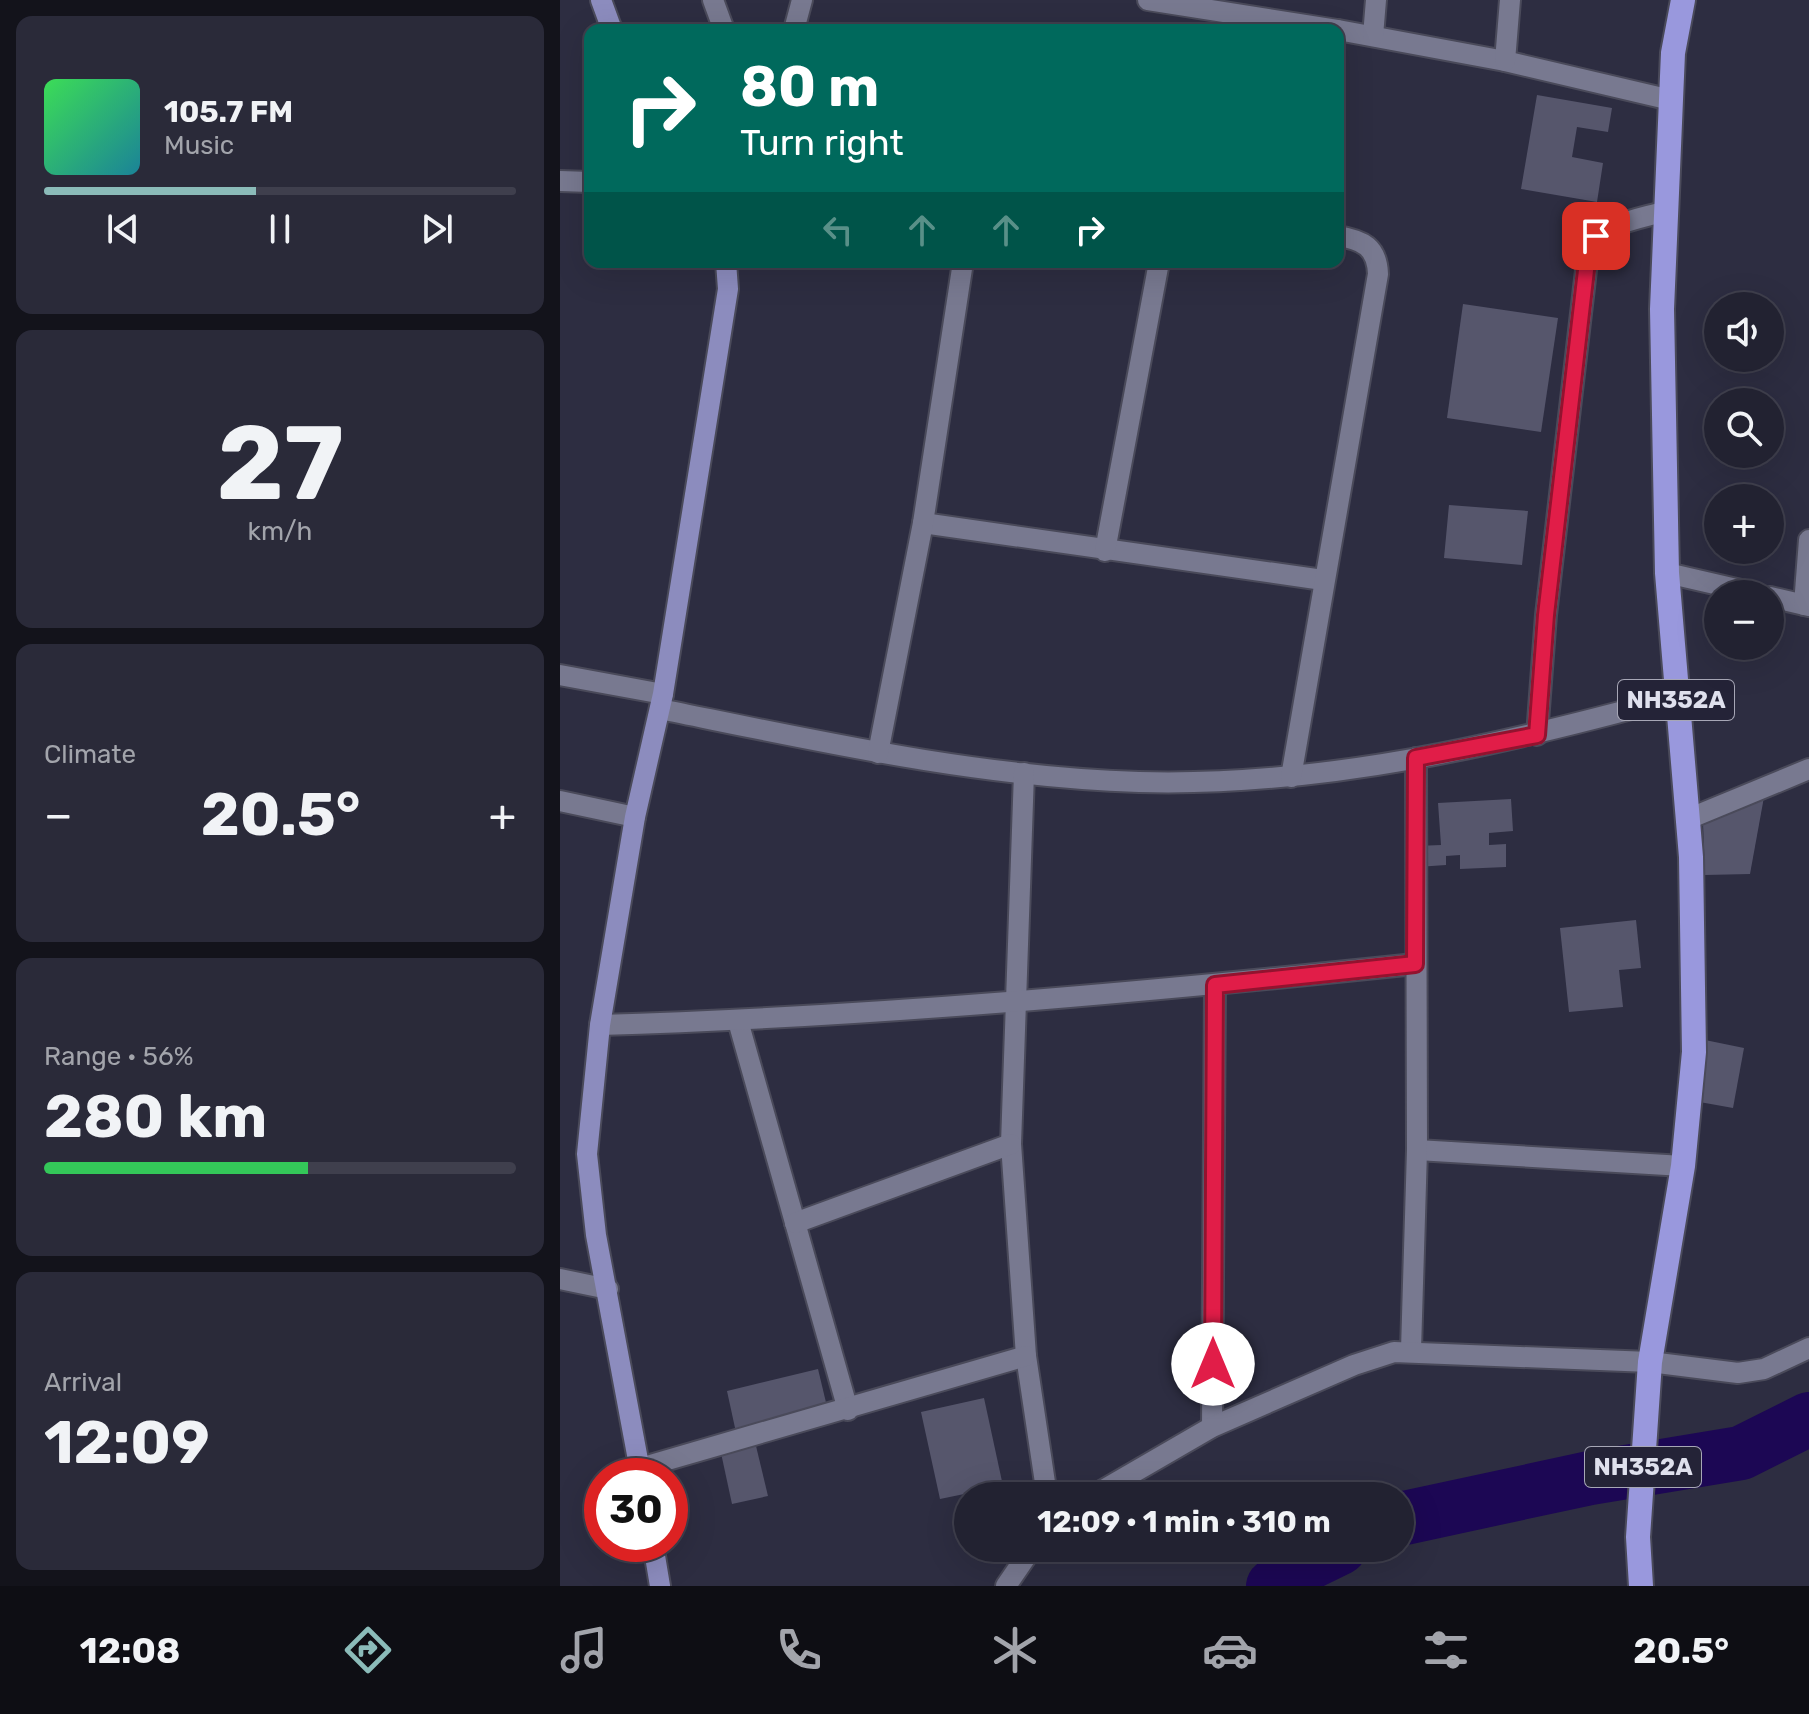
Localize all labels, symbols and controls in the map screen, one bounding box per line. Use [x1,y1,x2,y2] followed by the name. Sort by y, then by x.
[740,54,879,120] text: 80 m
[608,56,712,160] icon: right
[164,94,293,130] text: 105.7 FM
[740,121,904,164] text: Turn right
[164,130,234,161] text: Music
[1562,202,1630,270] pin
[101,207,145,251] icon: previous
[258,207,302,251] icon: pause
[415,207,459,251] icon: next
[816,208,860,252] icon: left
[900,208,944,252] icon: ahead
[984,208,1028,252] icon: ahead
[1068,208,1112,252] icon: right
[1574,214,1618,258] icon: arrive
[1704,292,1784,660] map controls
[1704,292,1784,372] button: sound
[1704,388,1784,468] button: search
[216,402,344,525] text: 27
[1704,484,1784,564] button: +
[248,516,312,547] text: km/h
[1704,580,1784,660] button: −
[1618,680,1734,720] road number: NH352A
[44,739,136,770] text: Climate
[201,779,361,850] text: 20.5°
[44,789,73,841] text: −
[489,789,516,841] text: +
[44,1041,193,1072] text: Range · 56%
[44,1081,267,1152] text: 280 km
[1171,1322,1255,1406] position arrow
[44,1367,122,1398] text: Arrival
[44,1407,210,1478] text: 12:09
[1585,1447,1701,1487] road number: NH352A
[584,1458,688,1562] speed limit sign: 30
[1037,1504,1331,1540] text: 12:09 · 1 min · 310 m
[340,1622,396,1678] icon: directions
[556,1622,612,1678] icon: music
[771,1622,827,1678] icon: phone
[987,1622,1043,1678] icon: climate
[1202,1622,1258,1678] icon: car
[1418,1622,1474,1678] icon: filters
[80,1629,180,1672] text: 12:08
[1633,1629,1729,1672] text: 20.5°

